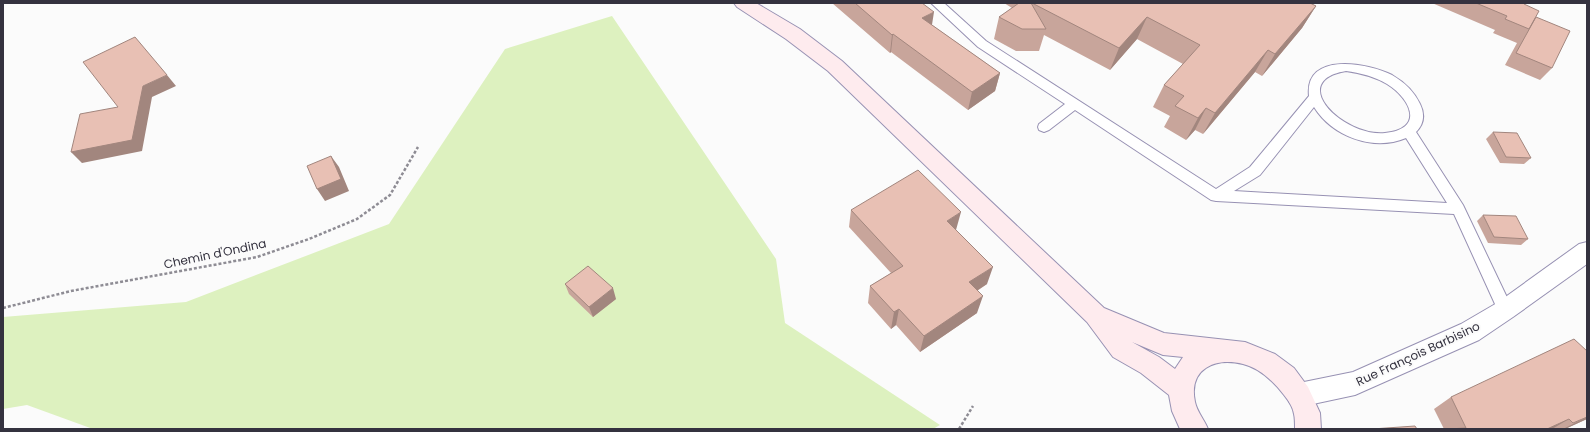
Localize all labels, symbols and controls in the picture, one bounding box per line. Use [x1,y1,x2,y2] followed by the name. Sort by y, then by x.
[162,234,268,273] street label: Chemin d'Ondina
[1353,317,1483,390] street label: Rue François Barbisino

